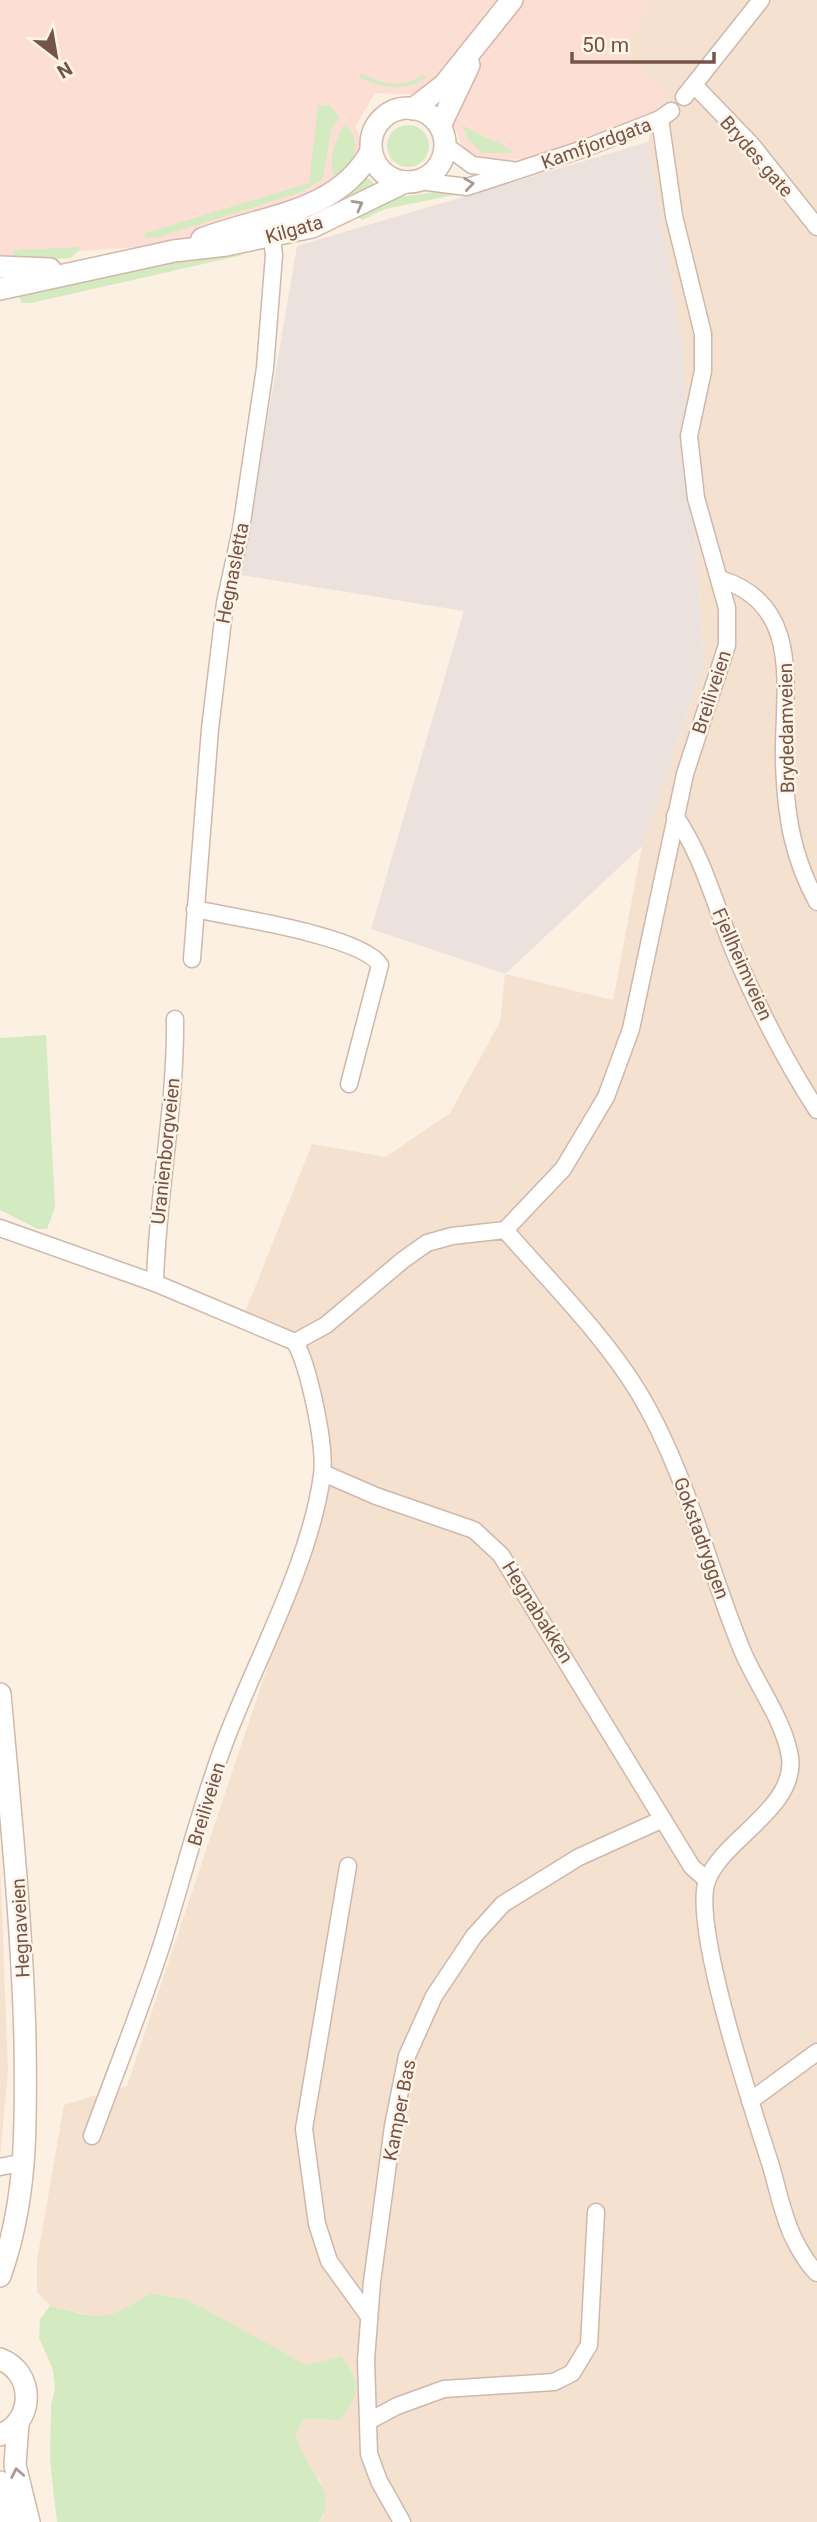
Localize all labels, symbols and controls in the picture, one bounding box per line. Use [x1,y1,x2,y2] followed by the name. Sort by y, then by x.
[21,21,91,91] north arrow
[572,21,714,65] scale bar
[582,33,629,57] text: 50 m
[53,57,76,83] text: N
[715,111,798,202] street label: Brydes gate
[538,113,654,174] street label: Kamfjordgata
[463,177,475,192] one-way arrow
[351,200,363,213] one-way arrow
[263,210,326,249] street label: Kilgata
[211,521,254,626] street label: Hegnasletta
[687,648,736,737] street label: Breiliveien
[774,663,799,793] street label: Brydedamveien
[708,904,778,1024] street label: Fjellheimveien
[146,1077,185,1225] street label: Uranienborgveien
[669,1474,734,1602] street label: Gokstadryggen
[497,1557,578,1667] street label: Hegnabakken
[183,1759,230,1849] street label: Breiliveien
[6,1878,35,1978] street label: Hegnaveien
[378,2057,421,2163] street label: Kamper Bas
[11,2467,26,2479] one-way arrow

